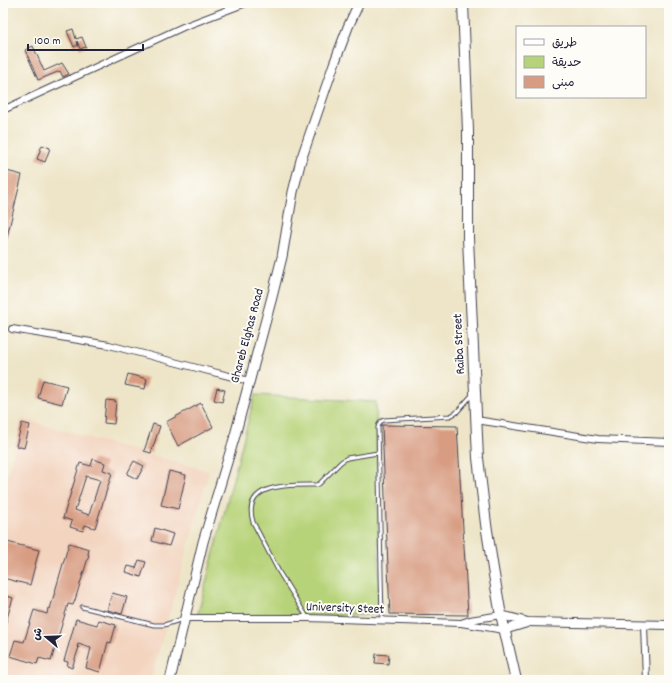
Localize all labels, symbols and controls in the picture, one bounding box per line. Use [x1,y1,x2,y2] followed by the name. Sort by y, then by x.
[28,26,143,52] scale bar
[516,26,646,98] legend
[34,33,61,50] text: 100 m
[552,35,577,52] text: طريق
[552,55,581,72] text: حديقة
[552,75,575,92] text: مبنى
[226,287,270,385] street label: Ghareb Elghas Road
[449,313,471,375] street label: Raiba Street
[306,598,385,620] street label: University Steet
[26,617,66,657] north arrow
[29,626,48,643] text: ش

